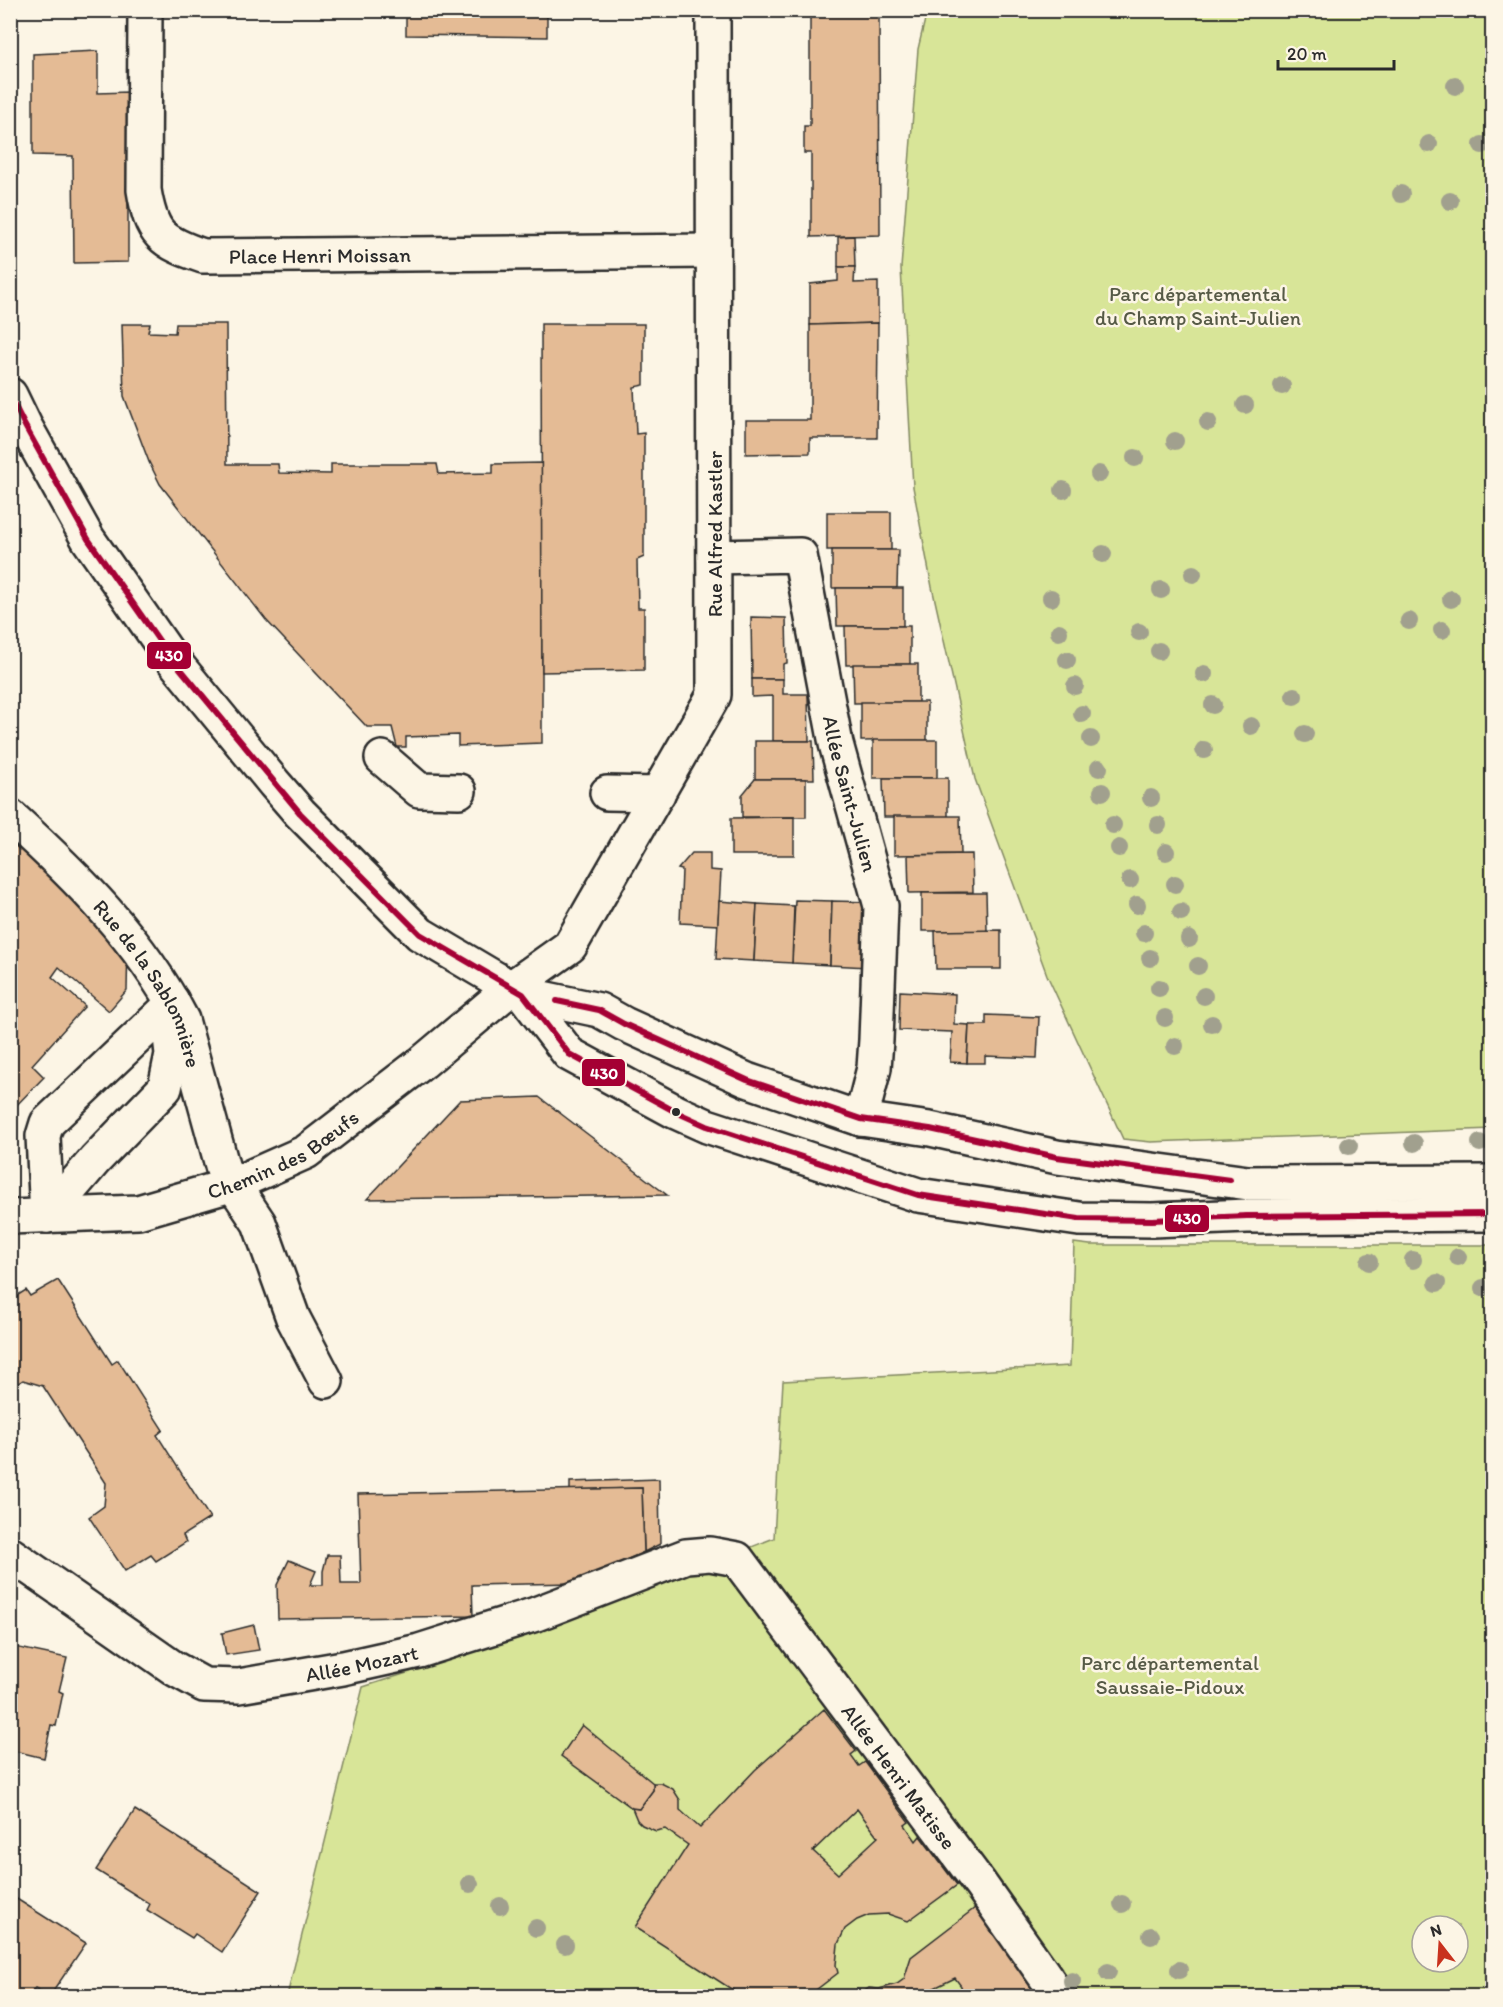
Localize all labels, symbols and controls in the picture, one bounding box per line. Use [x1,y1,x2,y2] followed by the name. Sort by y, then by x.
[1278,33,1394,71] scale bar
[1287,43,1327,65] text: 20 m
[229,241,411,268] street label: Place Henri Moissan
[1095,281,1301,330] park label: Parc départemental du Champ Saint-Julien
[702,451,727,617] street label: Rue Alfred Kastler
[146,641,192,670] line badge: 430
[155,646,183,665] text: 430
[818,714,883,874] street label: Allée Saint-Julien
[89,894,207,1070] street label: Rue de la Sablonnière
[581,1058,626,1087] line badge: 430
[590,1064,618,1083] text: 430
[204,1104,363,1204] street label: Chemin des Bœufs
[670,1106,682,1118] unlabelled marker
[1164,1204,1210,1233] line badge: 430
[1173,1209,1201,1228] text: 430
[304,1639,420,1687] street label: Allée Mozart
[1081,1650,1259,1699] park label: Parc départemental Saussaie-Pidoux
[837,1699,962,1854] street label: Allée Henri Matisse
[1410,1914,1470,1974] north arrow
[1428,1919,1444,1941] text: N

